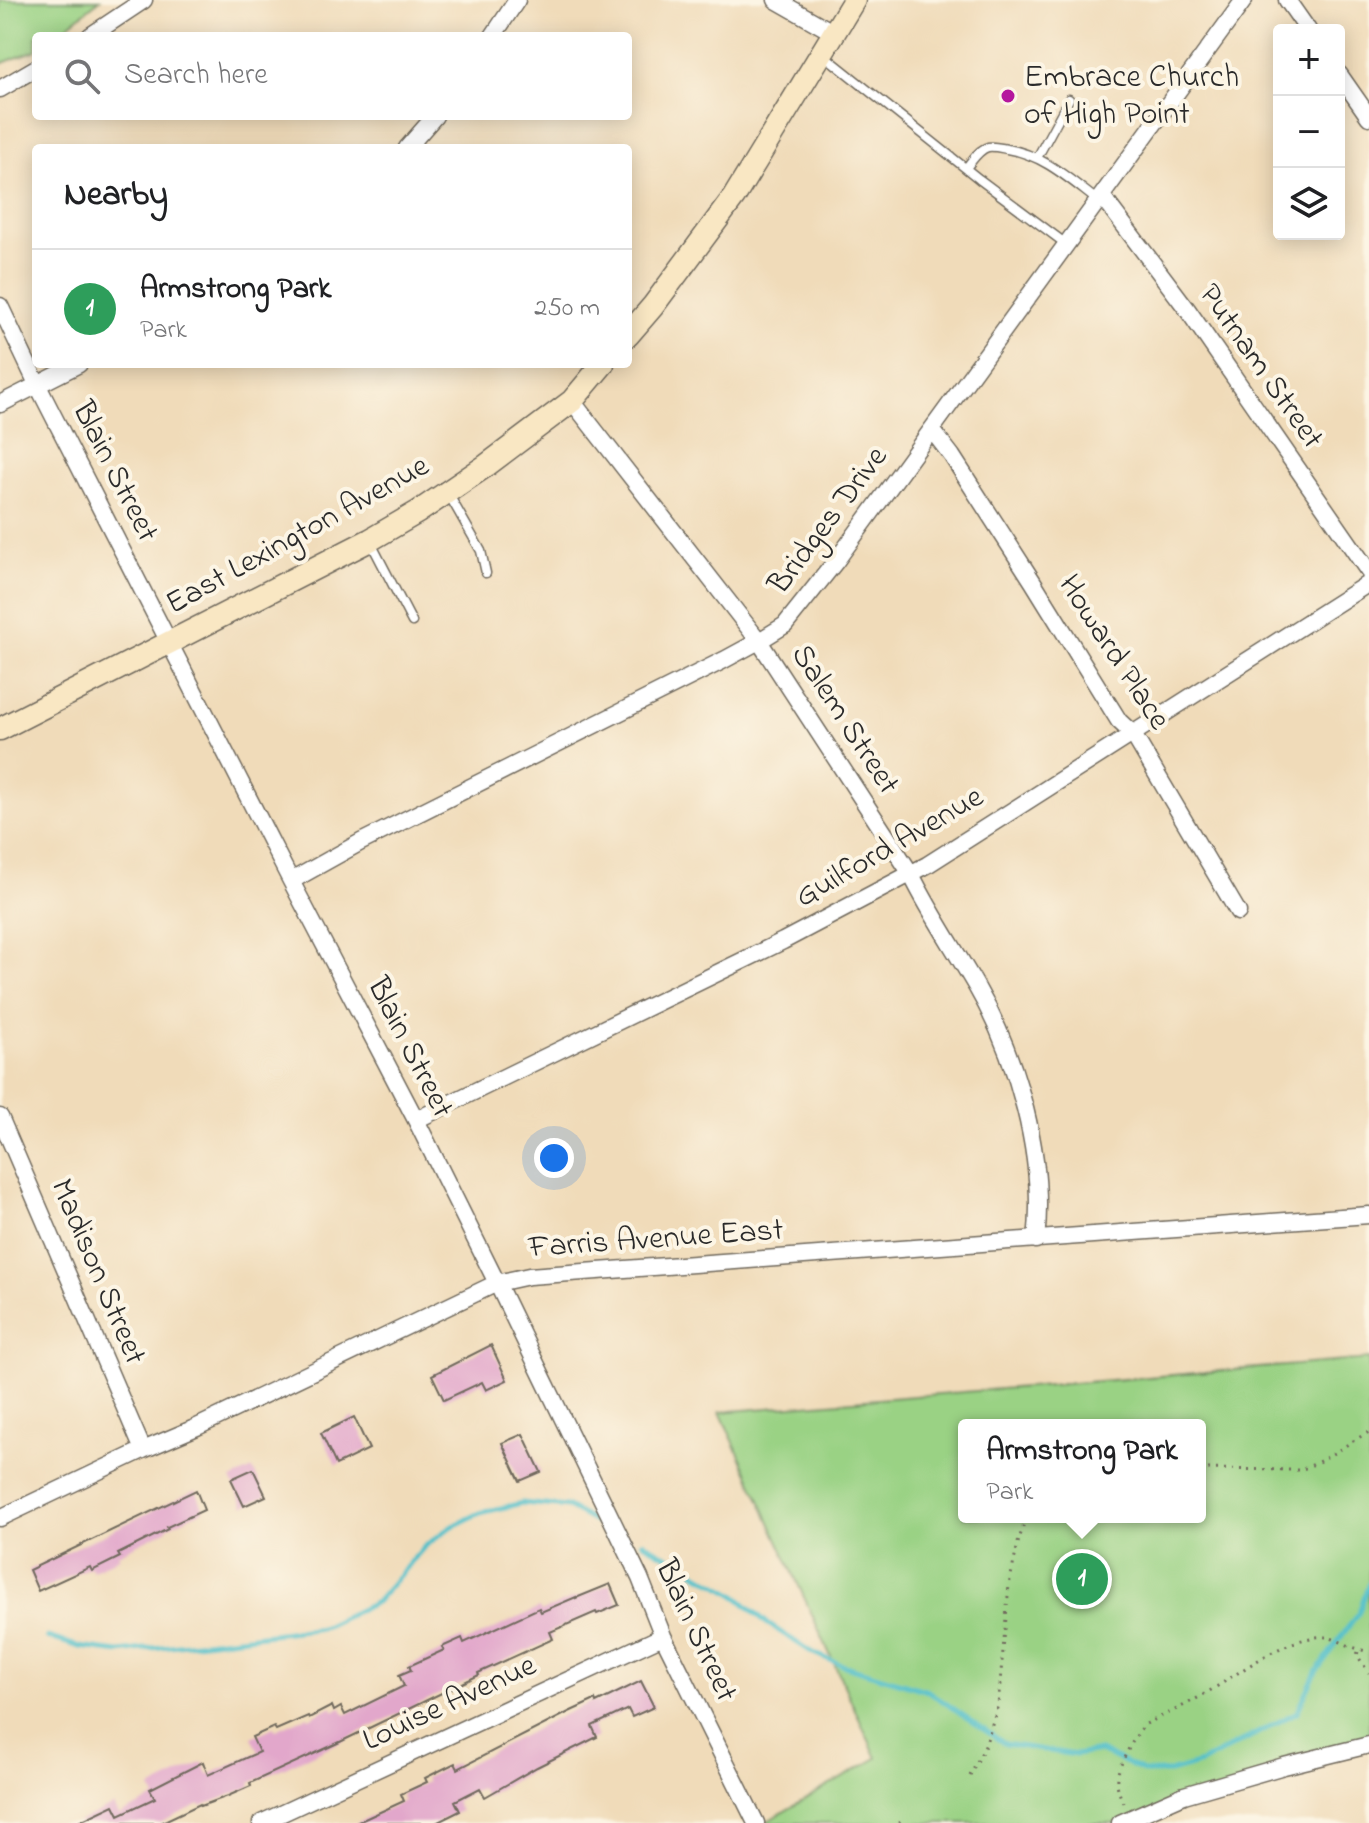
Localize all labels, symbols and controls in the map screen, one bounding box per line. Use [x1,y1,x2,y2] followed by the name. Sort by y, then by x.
[1273,24,1345,240] map controls
[1273,24,1345,96] button: +
[32,32,632,120] search box
[60,54,104,98] icon: search
[124,54,268,98] text: Search here
[1024,55,1239,139] place label: Embrace Church of High Point
[999,87,1017,105] marker: Embrace Church of High Point
[1273,96,1345,168] button: −
[1273,168,1345,240] button: layers
[64,171,168,221] text: Nearby
[140,268,331,312] text: Armstrong Park
[1186,275,1334,459] street label: Putnam Street
[86,290,94,328] text: 1
[534,290,600,328] text: 250 m
[140,312,187,350] text: Park
[58,393,170,551] street label: Blain Street
[757,436,901,606] street label: Bridges Drive
[158,444,439,628] street label: East Lexington Avenue
[1045,566,1181,741] street label: Howard Place
[778,635,910,805] street label: Salem Street
[787,775,993,921] street label: Guilford Avenue
[353,969,465,1127] street label: Blain Street
[534,1138,574,1178] your location
[37,1172,157,1372] street label: Madison Street
[526,1208,785,1272] street label: Farris Avenue East
[958,1419,1206,1523] popup
[986,1430,1178,1474] text: Armstrong Park
[986,1474,1033,1512] text: Park
[1056,1549,1108,1609] pin: 1
[641,1551,749,1710] street label: Blain Street
[355,1643,545,1765] street label: Louise Avenue

